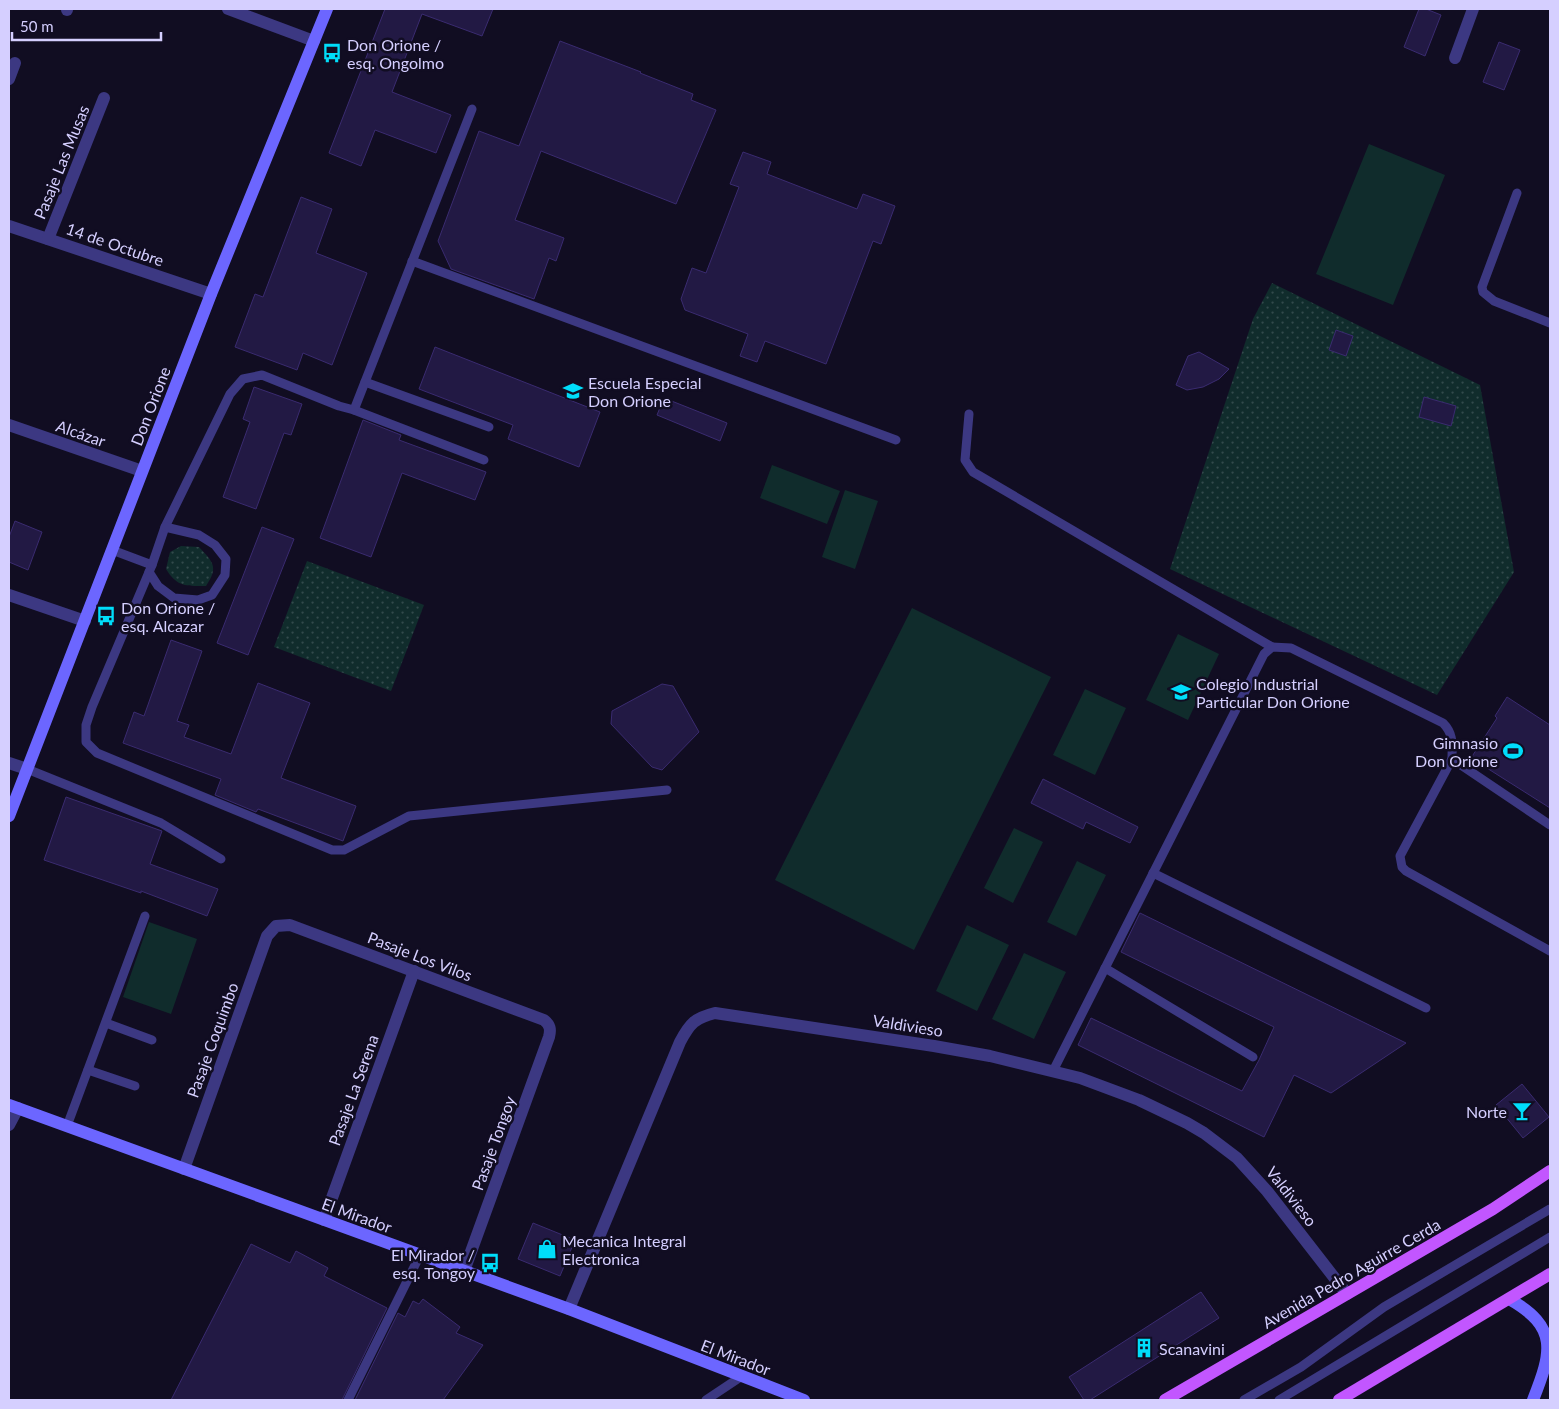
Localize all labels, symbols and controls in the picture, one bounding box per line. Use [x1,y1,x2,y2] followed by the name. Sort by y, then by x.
[12,10,161,42] scale bar
[20,17,54,35] text: 50 m
[347,35,444,72] place label: Don Orione / esq. Ongolmo
[321,42,343,64] bus stop icon: Don Orione / esq. Ongolmo
[29,102,93,222] street label: Pasaje Las Musas
[64,218,166,270] street label: 14 de Octubre
[126,364,174,448] street label: Don Orione
[588,373,702,410] place label: Escuela Especial Don Orione
[562,380,584,402] school or university icon: Escuela Especial Don Orione
[54,416,108,450] street label: Alcázar
[121,598,215,635] place label: Don Orione / esq. Alcazar
[95,605,117,627] bus stop icon: Don Orione / esq. Alcazar
[1196,674,1350,711] place label: Colegio Industrial Particular Don Orione
[1170,681,1192,703] school or university icon: Colegio Industrial Particular Don Orione
[1415,733,1498,770] place label: Gimnasio Don Orione
[1502,740,1524,762] sports icon: Gimnasio Don Orione
[365,927,475,985] street label: Pasaje Los Vilos
[182,980,242,1100] street label: Pasaje Coquimbo
[872,1010,944,1040] street label: Valdivieso
[324,1032,382,1148] street label: Pasaje La Serena
[467,1093,519,1193] street label: Pasaje Tongoy
[1511,1100,1533,1122] bar icon: Norte
[1466,1102,1507,1121] place label: Norte
[1263,1162,1321,1230] street label: Valdivieso
[319,1194,395,1236] street label: El Mirador
[1259,1214,1443,1332] street label: Avenida Pedro Aguirre Cerda
[562,1231,686,1268] place label: Mecanica Integral Electronica
[536,1238,558,1260] shop icon: Mecanica Integral Electronica
[391,1245,476,1282] place label: El Mirador / esq. Tongoy
[479,1252,501,1274] bus stop icon: El Mirador / esq. Tongoy
[698,1335,774,1379] street label: El Mirador
[1133,1337,1155,1359] building icon: Scanavini
[1159,1339,1225,1358] place label: Scanavini

